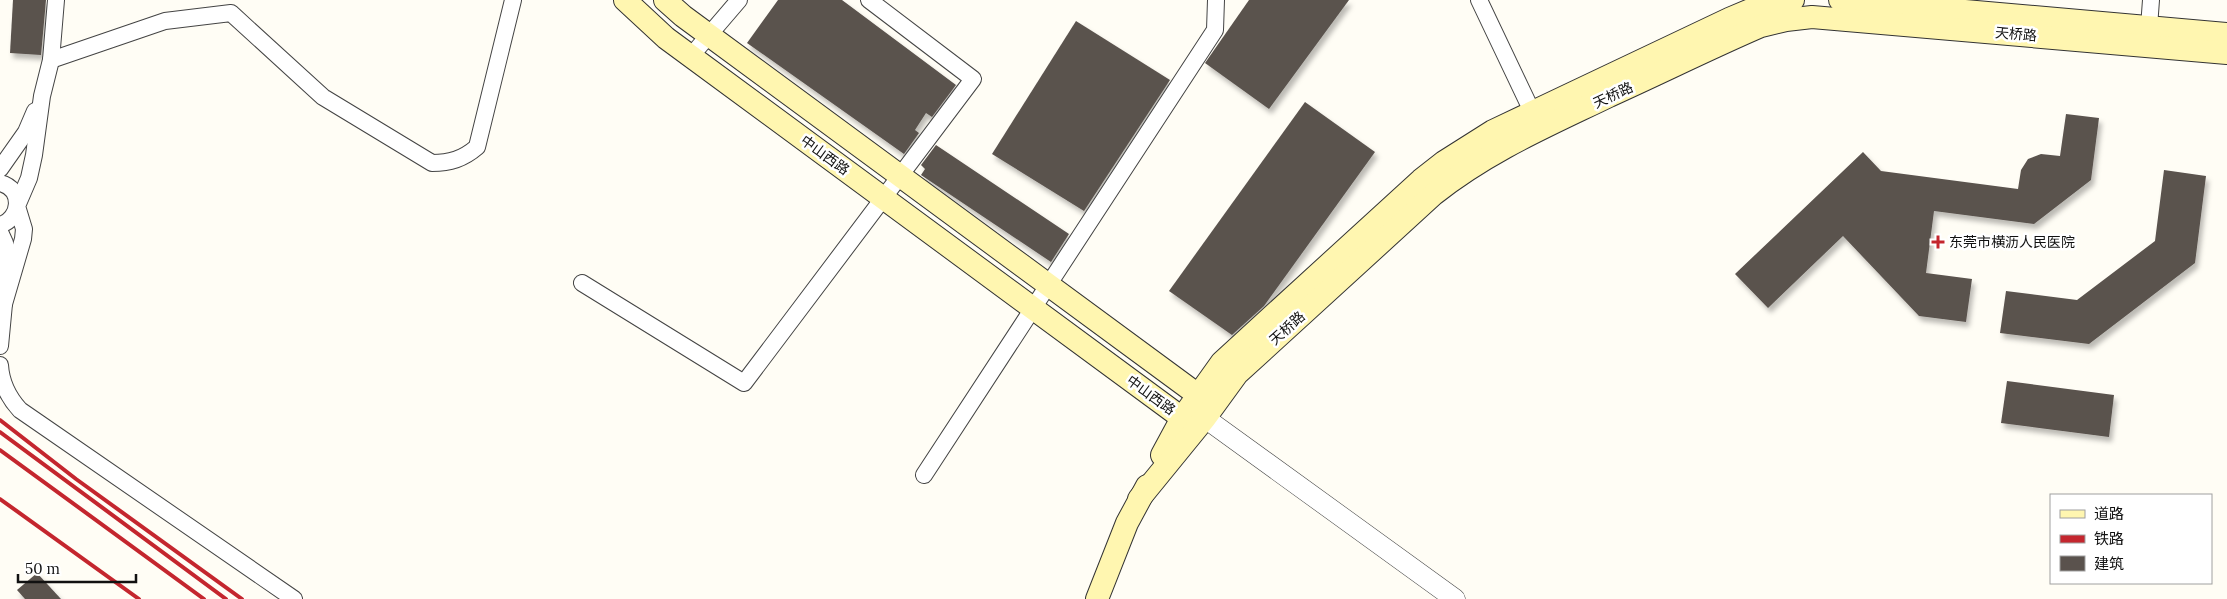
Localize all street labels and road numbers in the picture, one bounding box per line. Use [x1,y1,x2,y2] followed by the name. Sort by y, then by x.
[1994,23,2038,45] street label: 天桥路
[1590,78,1636,112] street label: 天桥路
[797,131,853,179] street label: 中山西路
[1265,307,1309,349] street label: 天桥路
[1123,371,1179,419] street label: 中山西路

